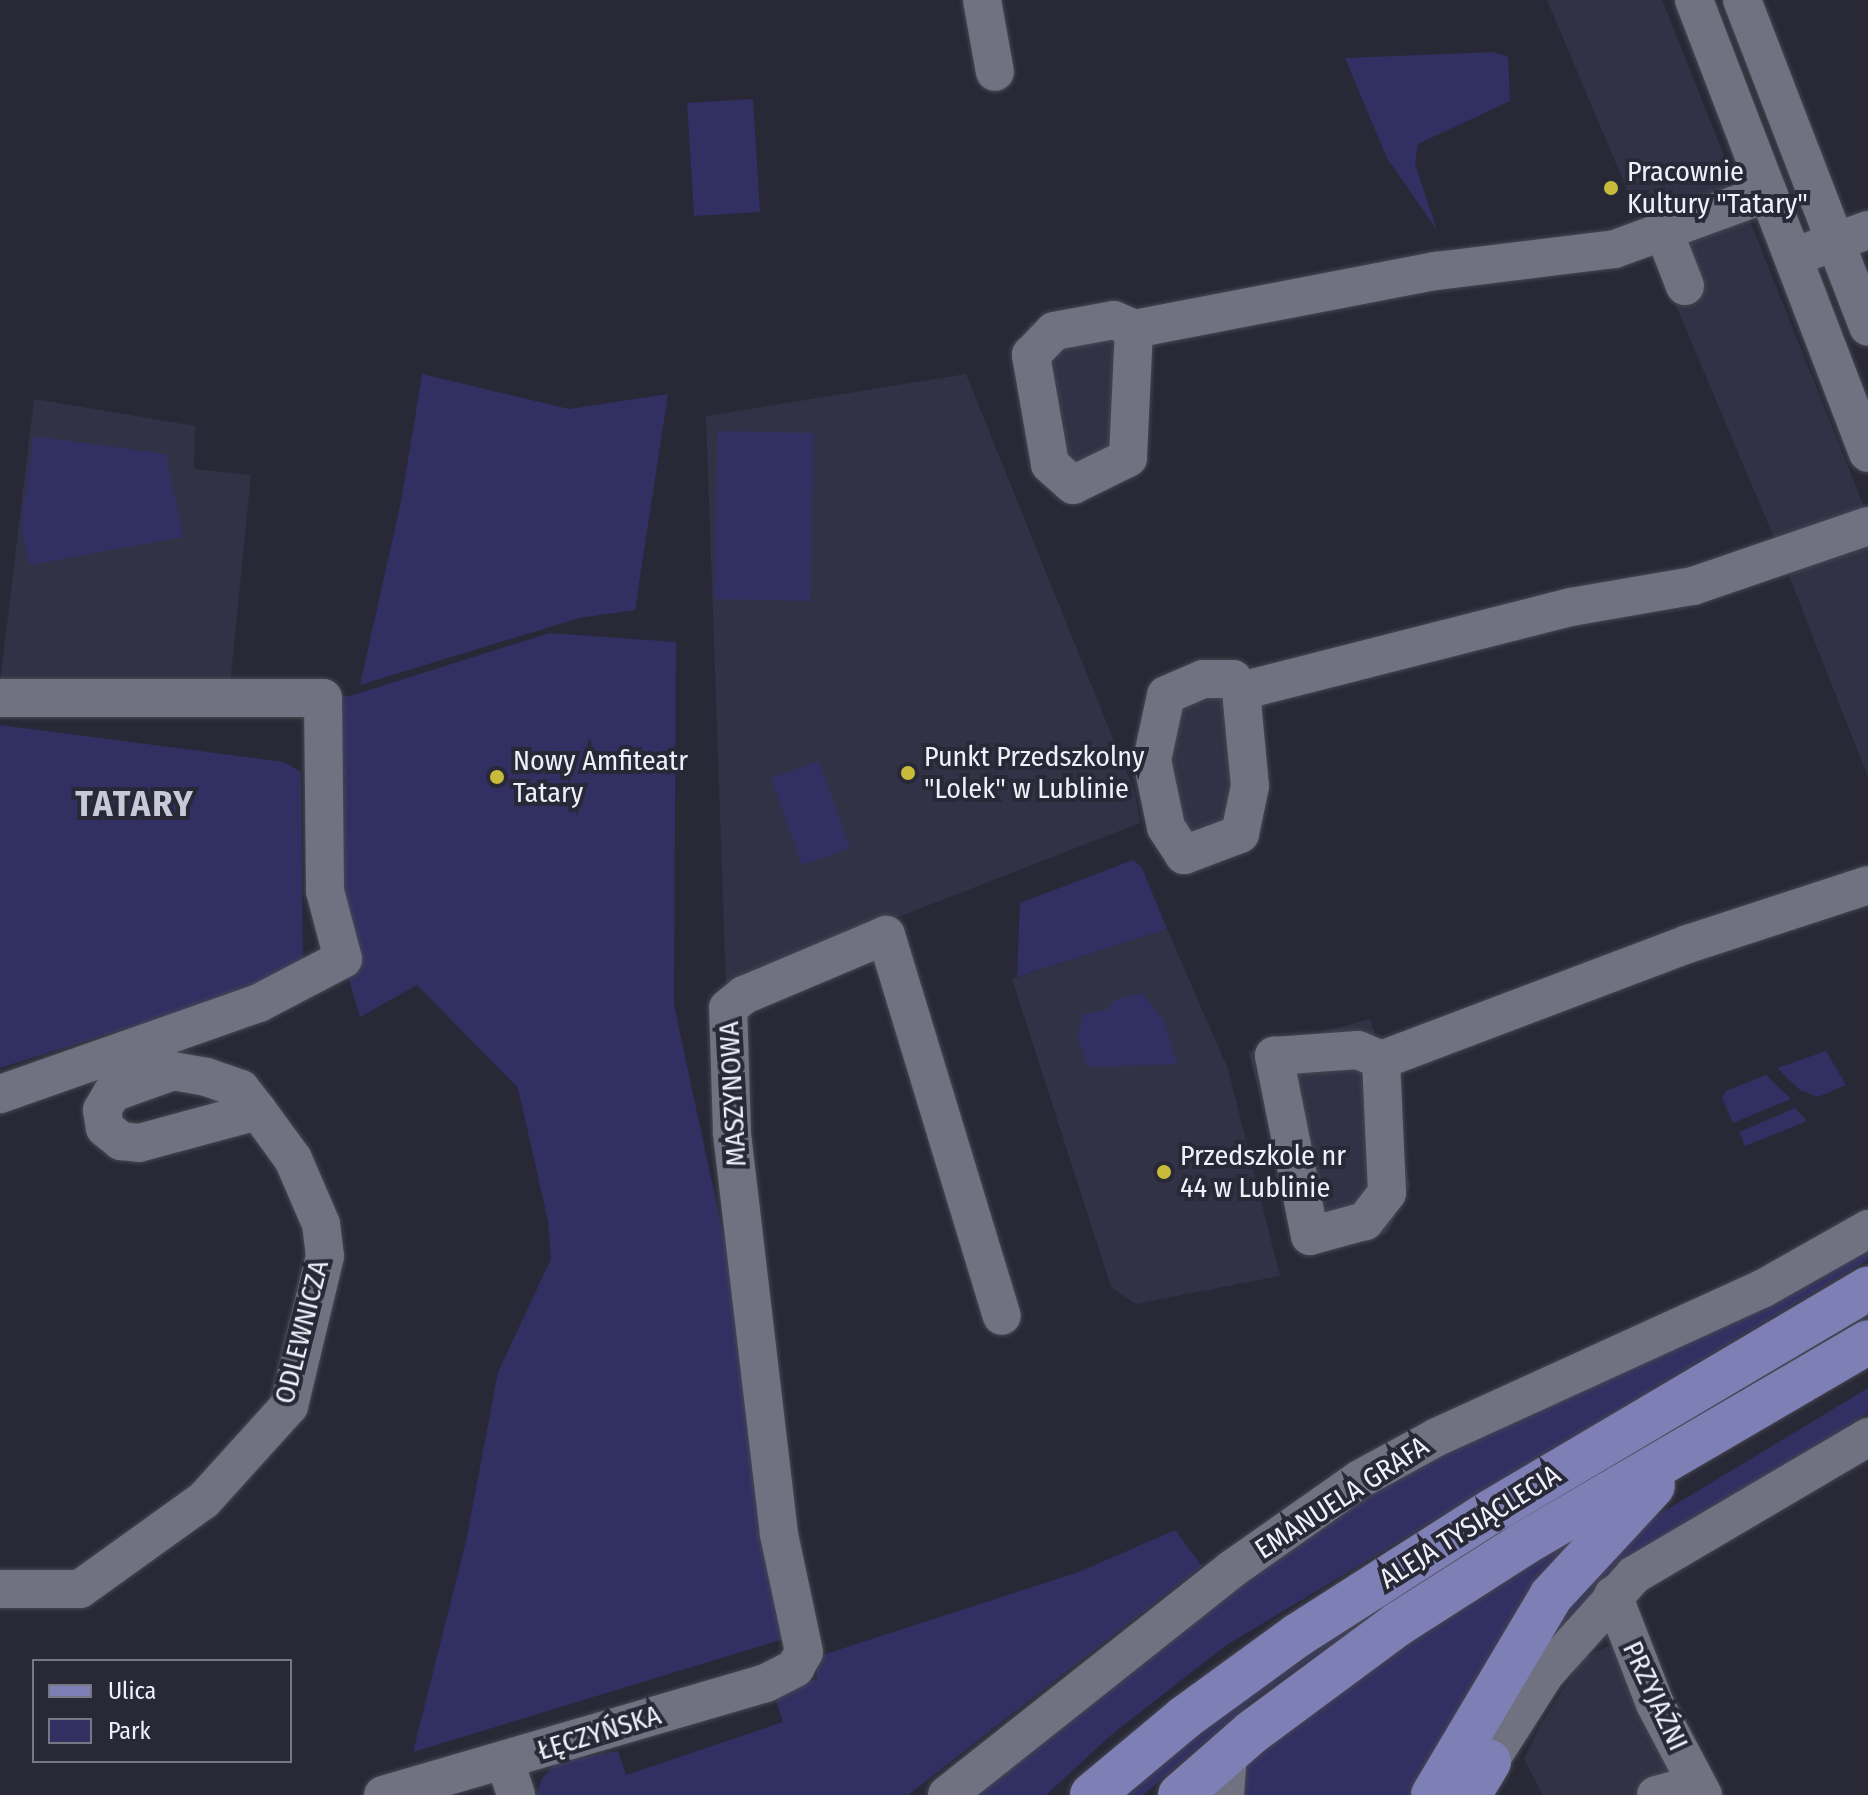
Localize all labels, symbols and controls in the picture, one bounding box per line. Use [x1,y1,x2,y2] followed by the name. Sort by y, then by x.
[1627,155,1808,221] place label: Pracownie Kultury "Tatary"
[1602,179,1620,197] marker: Pracownie Kultury "Tatary"
[924,740,1144,806] place label: Punkt Przedszkolny "Lolek" w Lublinie
[513,744,688,810] place label: Nowy Amfiteatr Tatary
[899,764,917,782] marker: Punkt Przedszkolny "Lolek" w Lublinie
[488,768,506,786] marker: Nowy Amfiteatr Tatary
[75,783,195,827] district label: TATARY
[712,1020,754,1168] street label: MASZYNOWA
[1180,1139,1346,1205] place label: Przedszkole nr 44 w Lublinie
[1155,1163,1173,1181] marker: Przedszkole nr 44 w Lublinie
[268,1257,336,1407] street label: ODLEWNICZA
[1249,1430,1435,1566] street label: EMANUELA GRAFA
[1373,1458,1567,1596] street label: ALEJA TYSIĄCLECIA
[1615,1636,1695,1756] street label: PRZYJAŹNI
[32,1659,292,1763] legend
[108,1677,156,1705] text: Ulica
[533,1698,665,1768] street label: ŁĘCZYŃSKA
[108,1717,151,1745] text: Park

